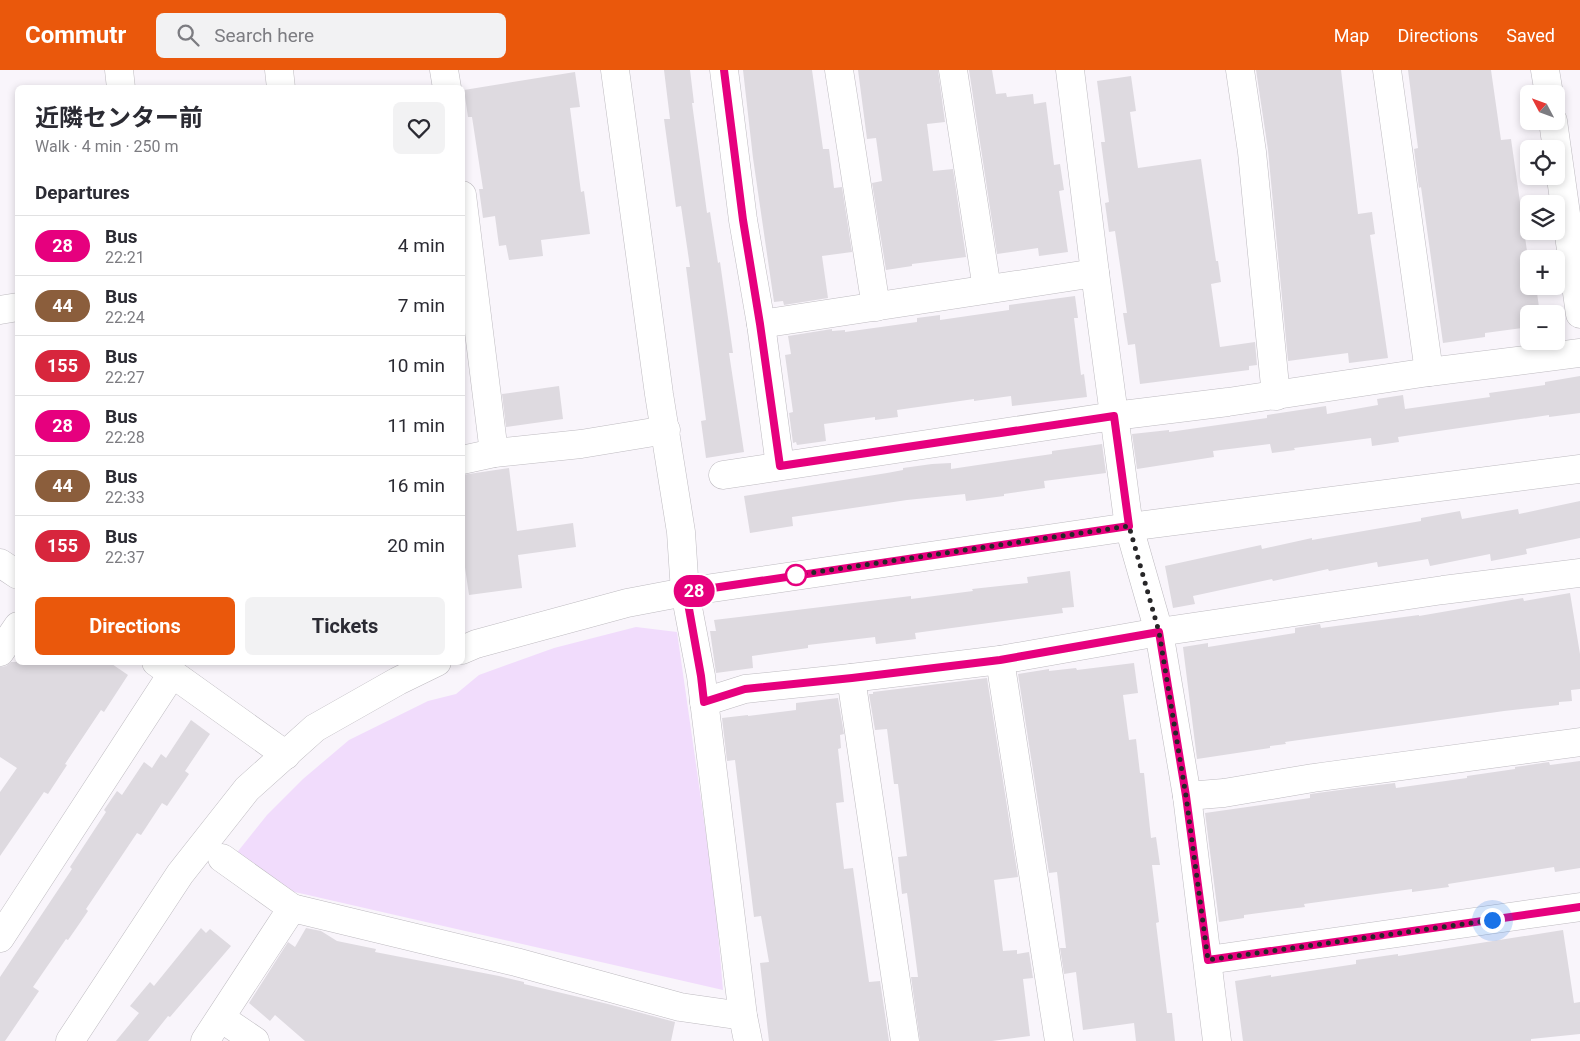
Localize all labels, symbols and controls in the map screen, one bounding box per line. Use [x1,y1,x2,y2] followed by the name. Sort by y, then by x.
[156,13,506,58] search box
[25,21,126,49] text: Commutr
[174,21,202,49] icon: search
[214,24,314,47] text: Search here
[1334,25,1369,46] text: Map
[1397,25,1478,46] text: Directions
[1506,25,1555,46] text: Saved
[1520,85,1565,130] north arrow
[1520,85,1565,350] map controls
[393,102,445,154] button: heart
[35,104,203,132] text: 近隣センター前
[35,137,179,156] text: Walk · 4 min · 250 m
[1520,140,1565,185] button: locate
[35,181,130,204] text: Departures
[1520,195,1565,240] button: layers
[105,225,138,248] text: Bus
[398,234,445,257] text: 4 min
[52,235,73,256] text: 28
[105,248,145,267] text: 22:21
[1520,250,1565,295] button: +
[105,285,138,308] text: Bus
[398,294,445,317] text: 7 min
[52,295,73,316] text: 44
[1520,305,1565,350] button: −
[105,308,145,327] text: 22:24
[105,345,138,368] text: Bus
[387,354,445,377] text: 10 min
[47,355,78,376] text: 155
[105,368,145,387] text: 22:27
[105,405,138,428] text: Bus
[387,414,445,437] text: 11 min
[52,415,73,436] text: 28
[105,428,145,447] text: 22:28
[105,465,138,488] text: Bus
[387,474,445,497] text: 16 min
[52,475,73,496] text: 44
[105,488,145,507] text: 22:33
[105,525,138,548] text: Bus
[387,534,445,557] text: 20 min
[47,535,78,556] text: 155
[105,548,145,567] text: 22:37
[785,564,807,586] unlabelled marker
[672,575,716,607] line badge: 28
[684,580,704,601] text: 28
[35,597,235,655] button: Directions
[245,597,445,655] button: Tickets
[1480,908,1505,933] your location

